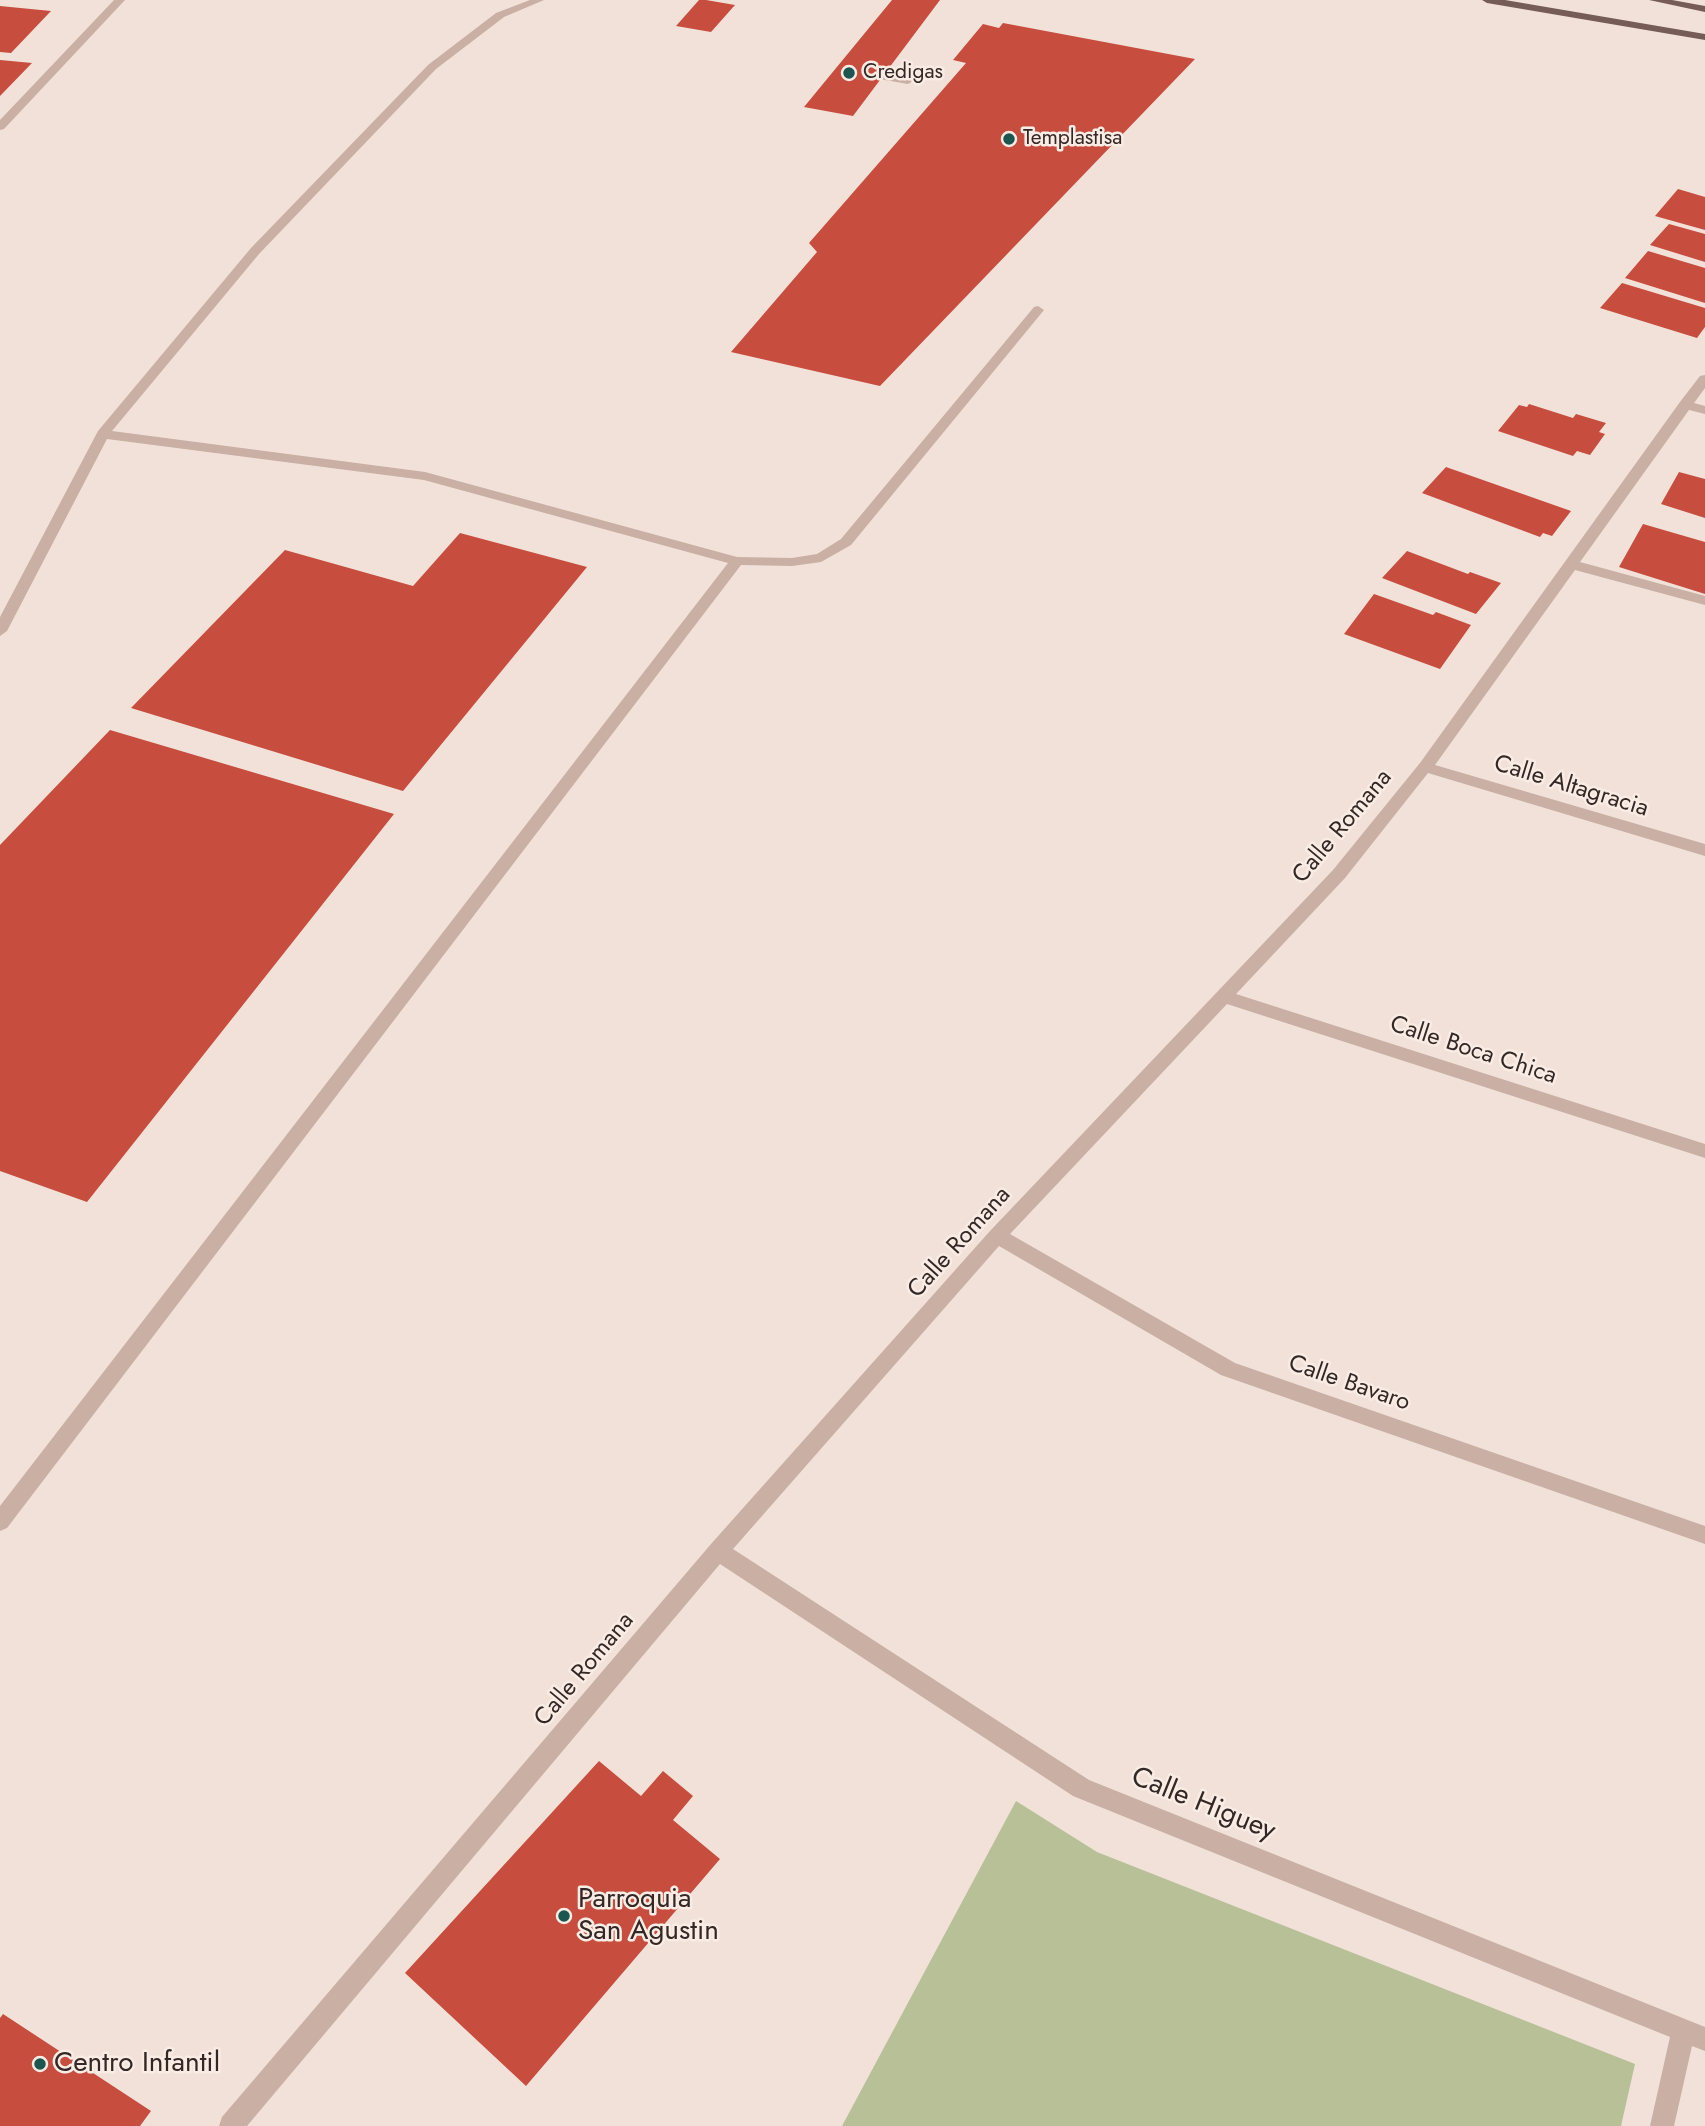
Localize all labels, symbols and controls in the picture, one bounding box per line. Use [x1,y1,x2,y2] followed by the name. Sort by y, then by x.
[863,60,943,86] place label: Credigas
[841,65,857,81] marker: Credigas
[1023,126,1122,152] place label: Templastisa
[1001,131,1017,147] marker: Templastisa
[1490,750,1652,824] street label: Calle Altagracia
[1287,764,1399,890] street label: Calle Romana
[1386,1010,1560,1092] street label: Calle Boca Chica
[903,1182,1017,1304] street label: Calle Romana
[1285,1350,1413,1418] street label: Calle Bavaro
[529,1607,641,1733] street label: Calle Romana
[1126,1761,1280,1849] street label: Calle Higuey
[578,1883,719,1949] place label: Parroquia San Agustin
[556,1908,572,1924] marker: Parroquia San Agustin
[54,2047,220,2081] place label: Centro Infantil
[32,2056,48,2072] marker: Centro Infantil

